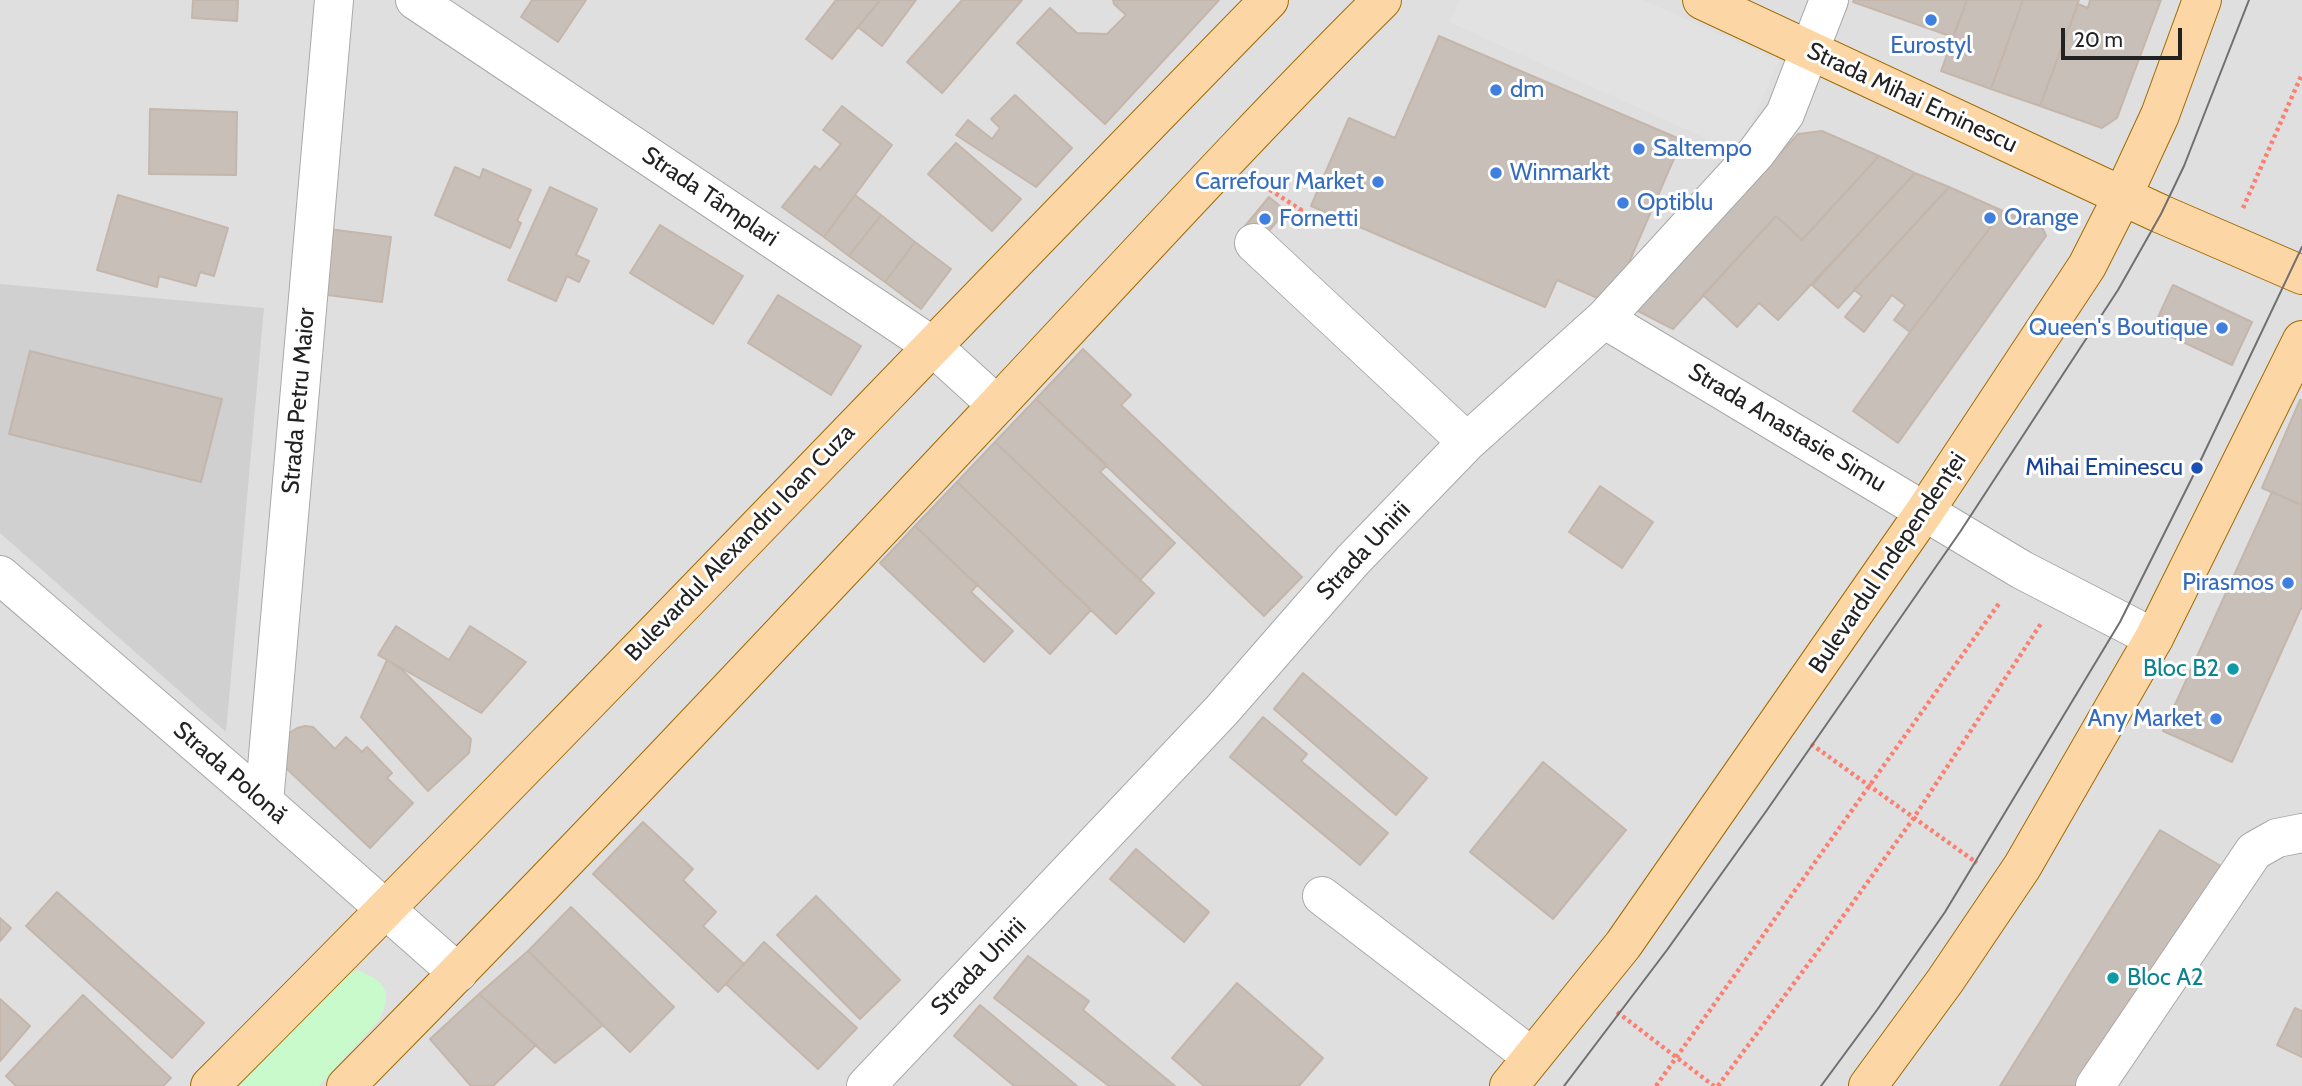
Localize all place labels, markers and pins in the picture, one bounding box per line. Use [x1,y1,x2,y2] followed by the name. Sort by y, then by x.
[1923,12,1939,28] marker: Eurostyl
[1890,32,1972,60] place label: Eurostyl
[1510,76,1544,104] place label: dm
[1488,82,1504,98] marker: dm
[1653,135,1752,163] place label: Saltempo
[1631,141,1647,157] marker: Saltempo
[1510,159,1610,187] place label: Winmarkt
[1488,165,1504,181] marker: Winmarkt
[1195,168,1364,196] place label: Carrefour Market
[1370,174,1386,190] marker: Carrefour Market
[1637,189,1713,217] place label: Optiblu
[1615,195,1631,211] marker: Optiblu
[2004,204,2079,232] place label: Orange
[1279,205,1358,233] place label: Fornetti
[1982,210,1998,226] marker: Orange
[1257,211,1273,227] marker: Fornetti
[2029,314,2208,342] place label: Queen's Boutique
[2214,320,2230,336] marker: Queen's Boutique
[2025,454,2183,482] place label: Mihai Eminescu
[2189,460,2205,476] marker: Mihai Eminescu
[2182,569,2274,597] place label: Pirasmos
[2280,575,2296,591] marker: Pirasmos
[2143,655,2219,683] place label: Bloc B2
[2225,661,2241,677] marker: Bloc B2
[2088,705,2202,733] place label: Any Market
[2208,711,2224,727] marker: Any Market
[2127,964,2204,992] place label: Bloc A2
[2105,970,2121,986] marker: Bloc A2

